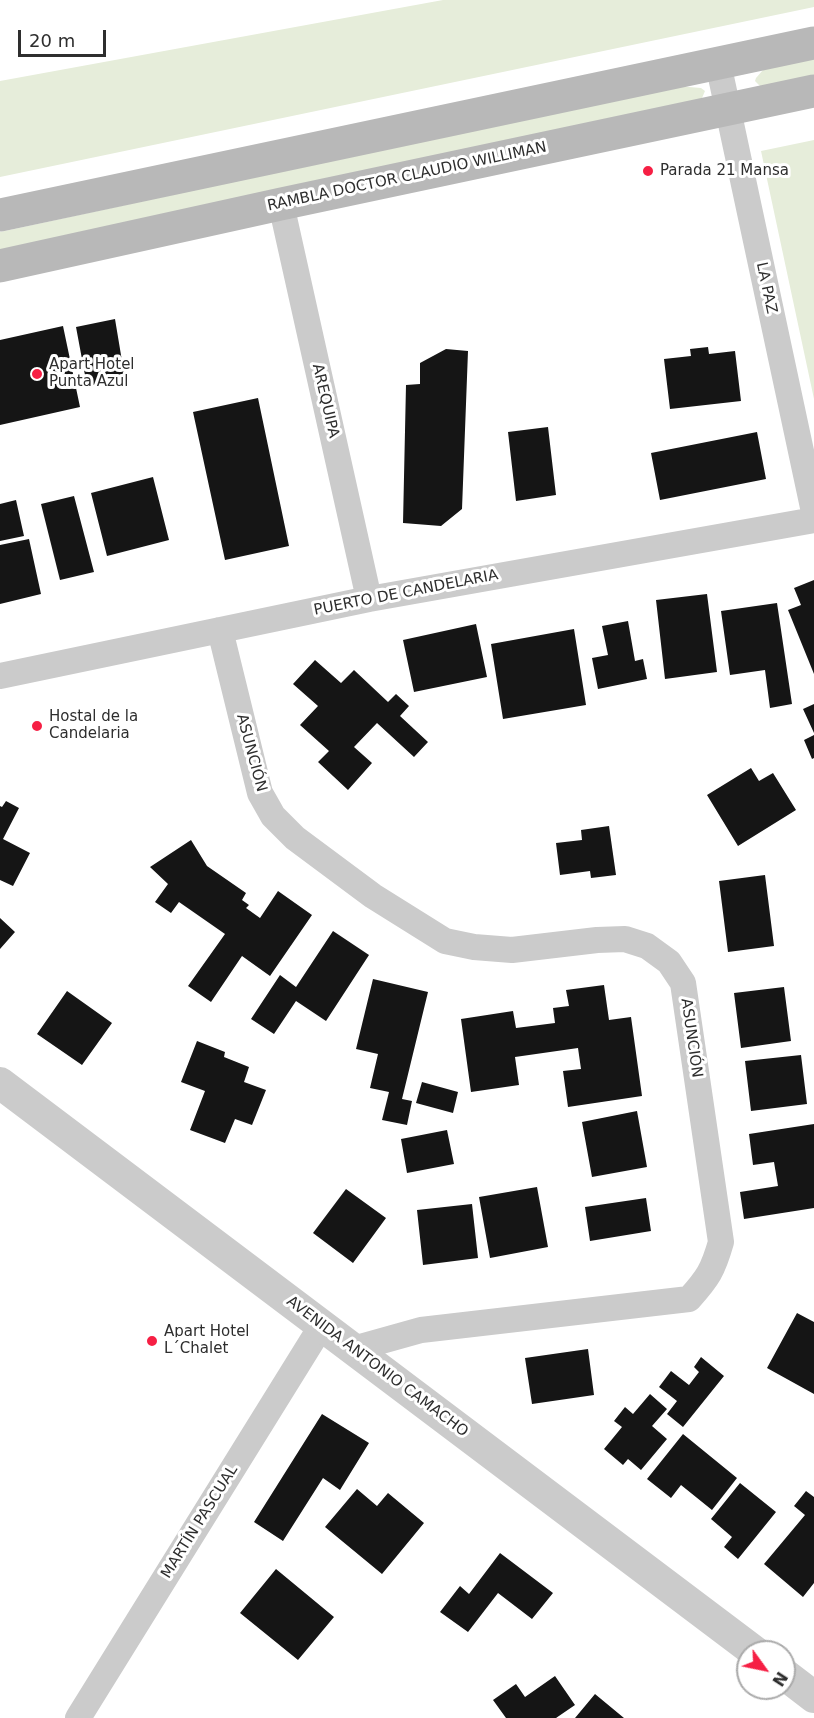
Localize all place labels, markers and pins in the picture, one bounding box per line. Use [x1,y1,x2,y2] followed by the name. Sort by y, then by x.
[660,162,789,180] place label: Parada 21 Mansa
[641,164,655,178] marker: Parada 21 Mansa
[49,356,135,391] place label: Apart Hotel Punta Azul
[30,367,44,381] marker: Apart Hotel Punta Azul
[49,708,138,743] place label: Hostal de la Candelaria
[30,719,44,733] marker: Hostal de la Candelaria
[164,1323,250,1358] place label: Apart Hotel L´Chalet
[145,1334,159,1348] marker: Apart Hotel L´Chalet

